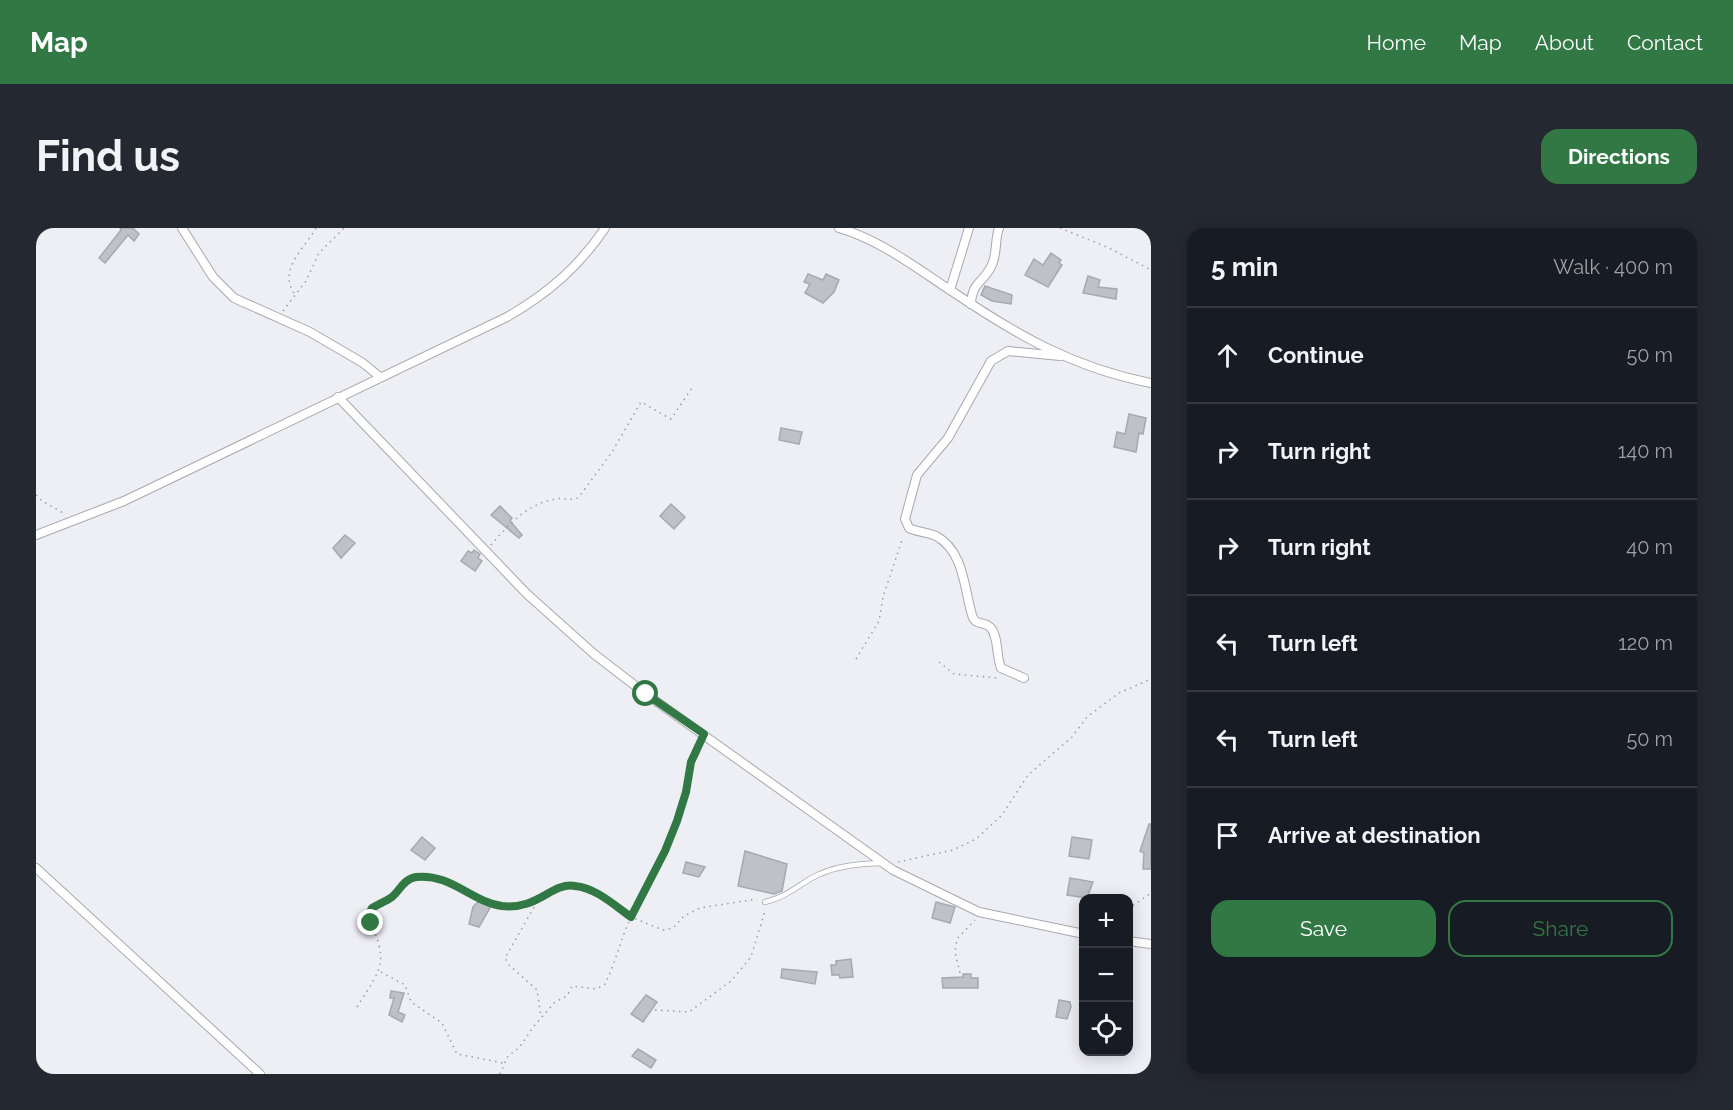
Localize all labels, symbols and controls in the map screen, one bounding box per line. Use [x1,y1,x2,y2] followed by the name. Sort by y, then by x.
[30,26,88,59] text: Map
[1367,30,1426,55] text: Home
[1459,30,1502,55] text: Map
[1535,30,1594,55] text: About
[1627,30,1703,55] text: Contact
[1541,129,1697,184] button: Directions
[36,132,180,181] text: Find us
[1211,252,1278,282] text: 5 min
[1553,255,1673,279] text: Walk · 400 m
[1211,339,1244,372] icon: ahead
[1268,342,1364,368] text: Continue
[1626,343,1673,367] text: 50 m
[1211,435,1244,468] icon: right
[1268,438,1371,464] text: Turn right
[1618,439,1673,463] text: 140 m
[1211,531,1244,564] icon: right
[1268,534,1371,560] text: Turn right
[1626,535,1673,559] text: 40 m
[1211,627,1244,660] icon: left
[1268,630,1358,656] text: Turn left
[1618,631,1673,655] text: 120 m
[632,680,658,706] route start
[1211,723,1244,756] icon: left
[1268,726,1358,752] text: Turn left
[1626,727,1673,751] text: 50 m
[1211,819,1244,852] icon: arrive
[1268,822,1481,848] text: Arrive at destination
[1079,894,1133,1056] map controls
[1079,894,1133,948] button: +
[1211,900,1436,957] button: Save
[1448,900,1673,957] button: Share
[357,909,383,935] route end
[1079,948,1133,1002] button: −
[1079,1002,1133,1056] button: locate

